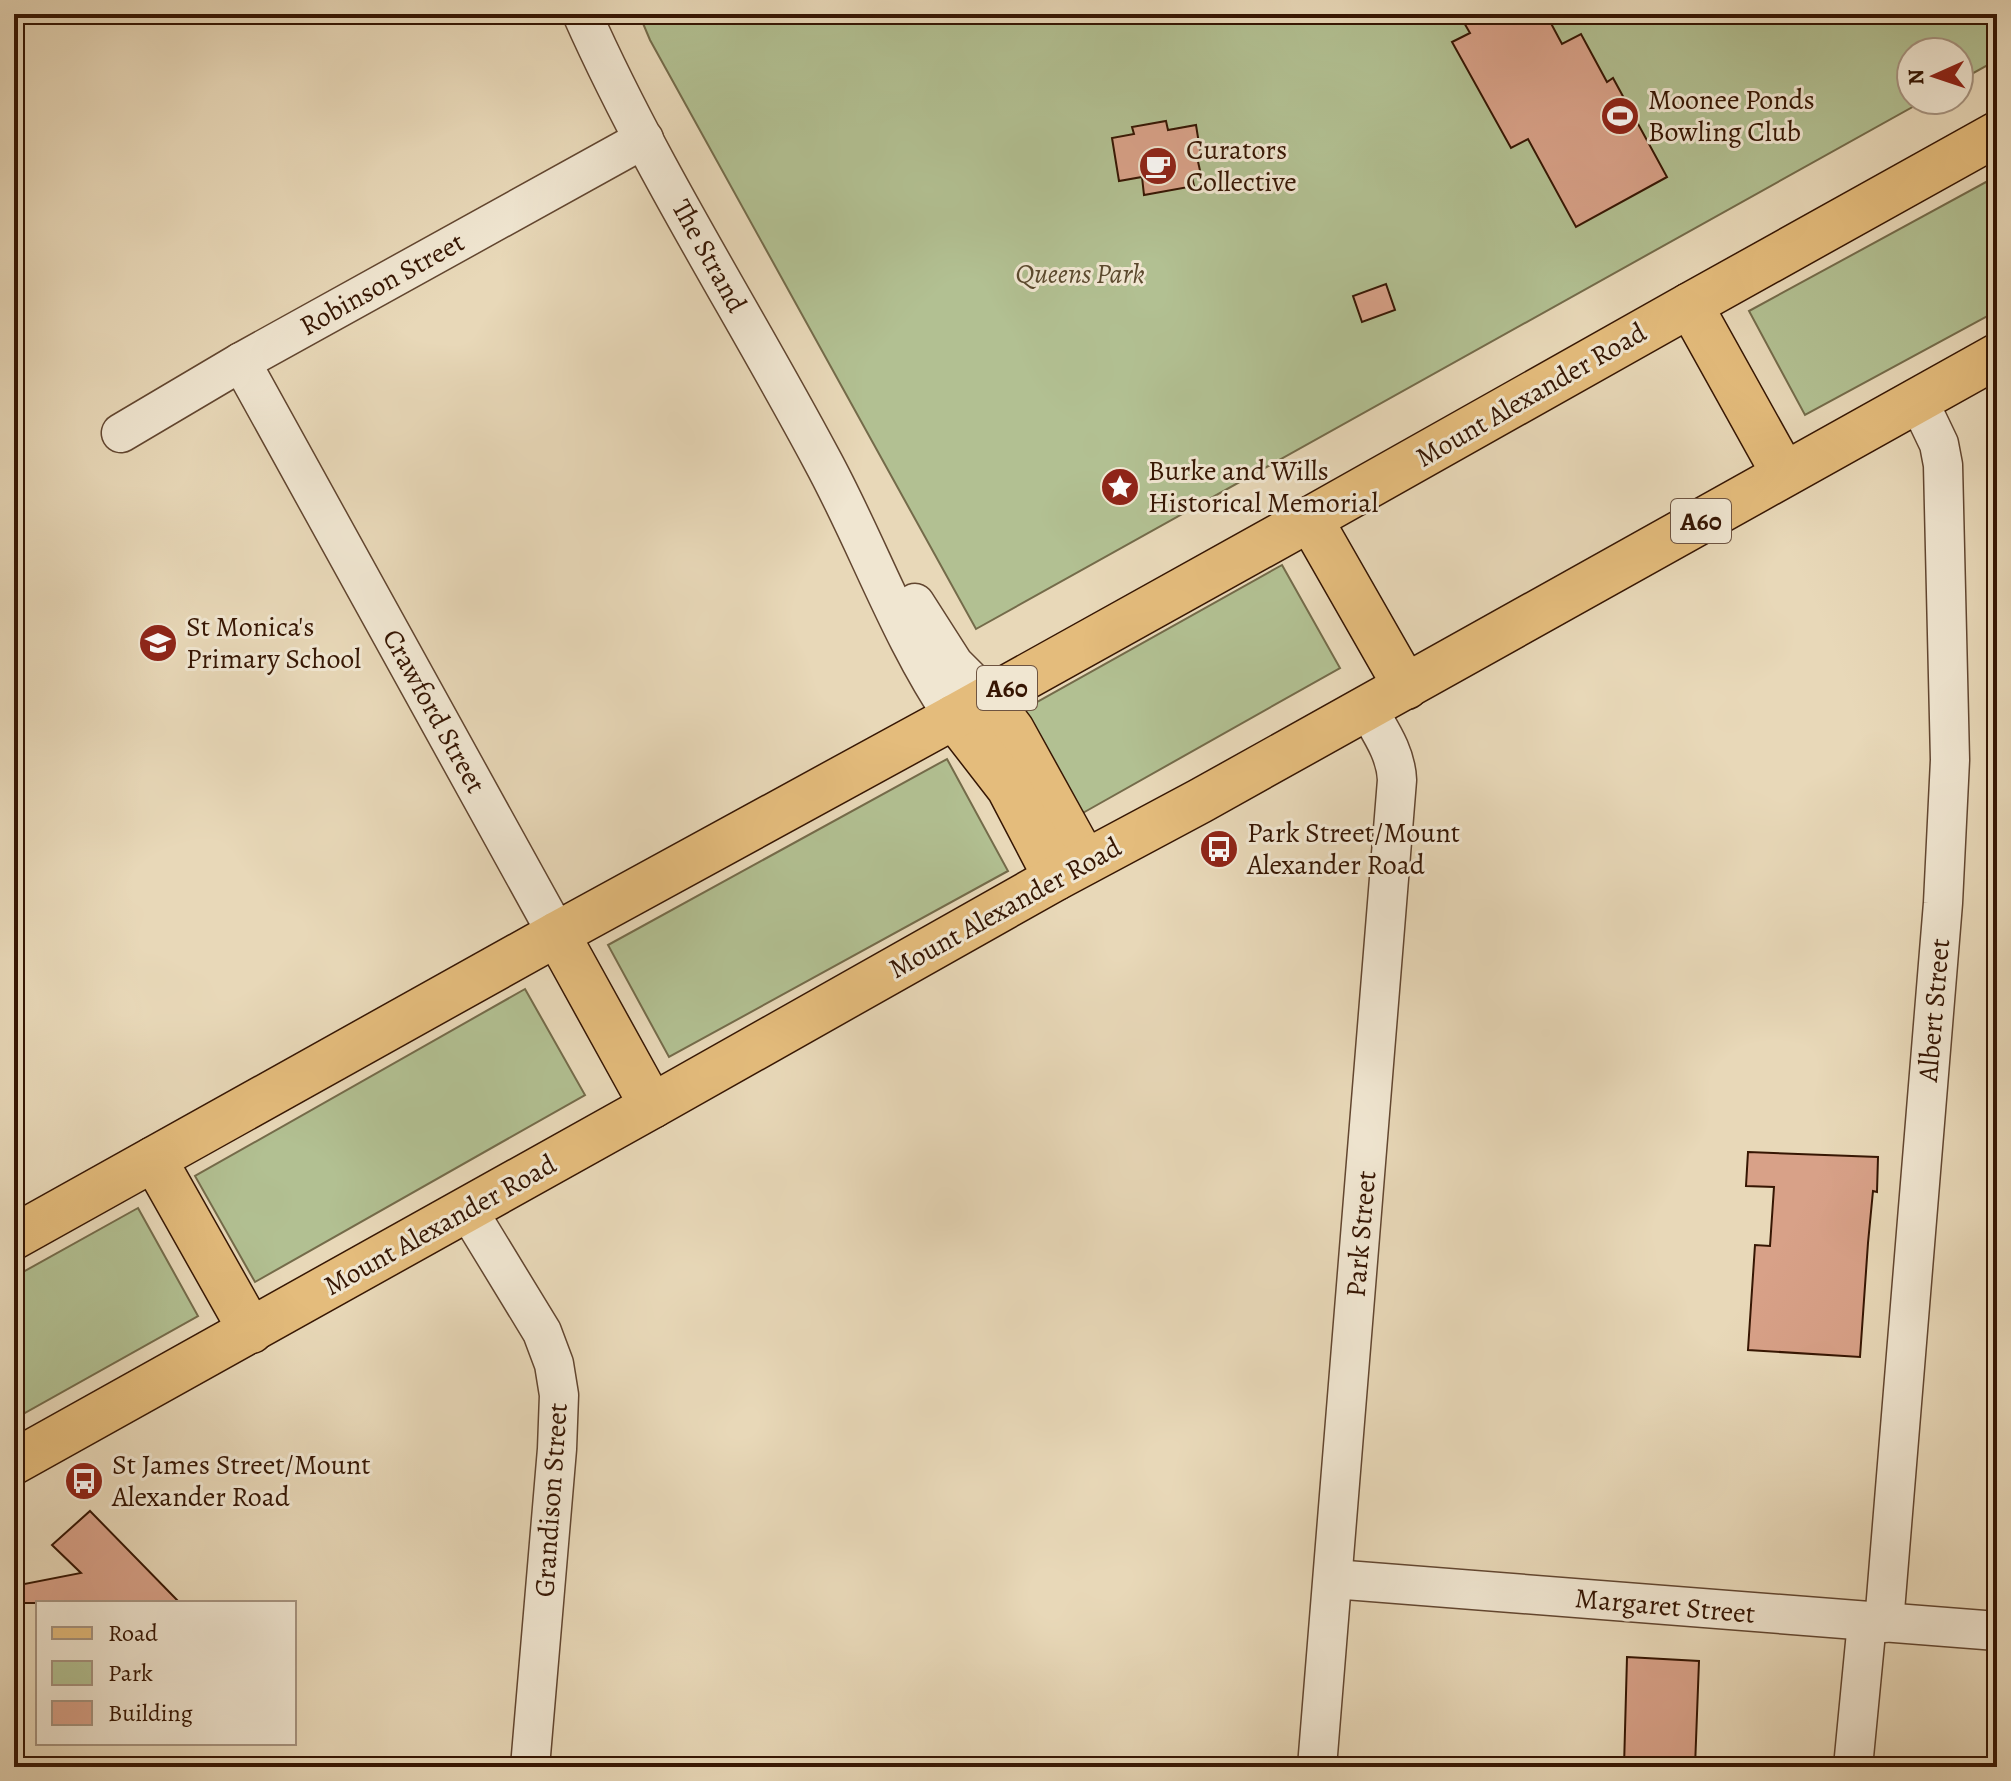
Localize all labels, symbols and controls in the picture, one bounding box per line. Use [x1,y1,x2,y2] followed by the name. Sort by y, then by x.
[1895,36,1975,116] north arrow
[1901,68,1931,86] text: N
[1648,81,1815,151] place label: Moonee Ponds Bowling Club
[1599,95,1641,137] sports icon: Moonee Ponds Bowling Club
[1186,131,1297,201] place label: Curators Collective
[1137,145,1179,187] cafe icon: Curators Collective
[662,193,756,320] street label: The Strand
[293,223,471,345] street label: Robinson Street
[1015,255,1145,293] park label: Queens Park
[1409,313,1654,477] street label: Mount Alexander Road
[1148,452,1378,522] place label: Burke and Wills Historical Memorial
[1099,466,1141,508] place icon: Burke and Wills Historical Memorial
[1671,499,1731,543] road number: A60
[186,608,361,678] place label: St Monica's Primary School
[137,622,179,664] school or university icon: St Monica's Primary School
[373,622,495,800] street label: Crawford Street
[977,666,1037,710] road number: A60
[1246,814,1460,884] place label: Park Street/Mount Alexander Road
[882,828,1129,988] street label: Mount Alexander Road
[1198,828,1240,870] bus stop icon: Park Street/Mount Alexander Road
[1909,937,1959,1084] street label: Albert Street
[317,1145,564,1305] street label: Mount Alexander Road
[1337,1169,1385,1299] street label: Park Street
[525,1401,577,1599] street label: Grandison Street
[111,1446,371,1516] place label: St James Street/Mount Alexander Road
[63,1460,105,1502] bus stop icon: St James Street/Mount Alexander Road
[1573,1579,1757,1633] street label: Margaret Street
[36,1601,296,1745] legend
[108,1617,158,1649] text: Road
[108,1657,153,1689] text: Park
[108,1697,193,1729] text: Building

